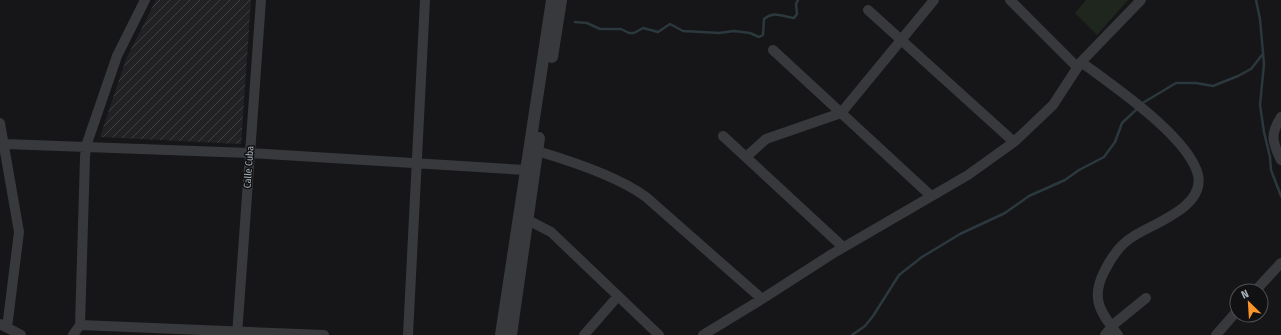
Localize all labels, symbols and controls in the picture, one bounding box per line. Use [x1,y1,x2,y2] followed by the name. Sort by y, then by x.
[242,145,256,189] street label: Calle Cuba
[1229,283,1269,323] north arrow
[1239,287,1251,302] text: N

